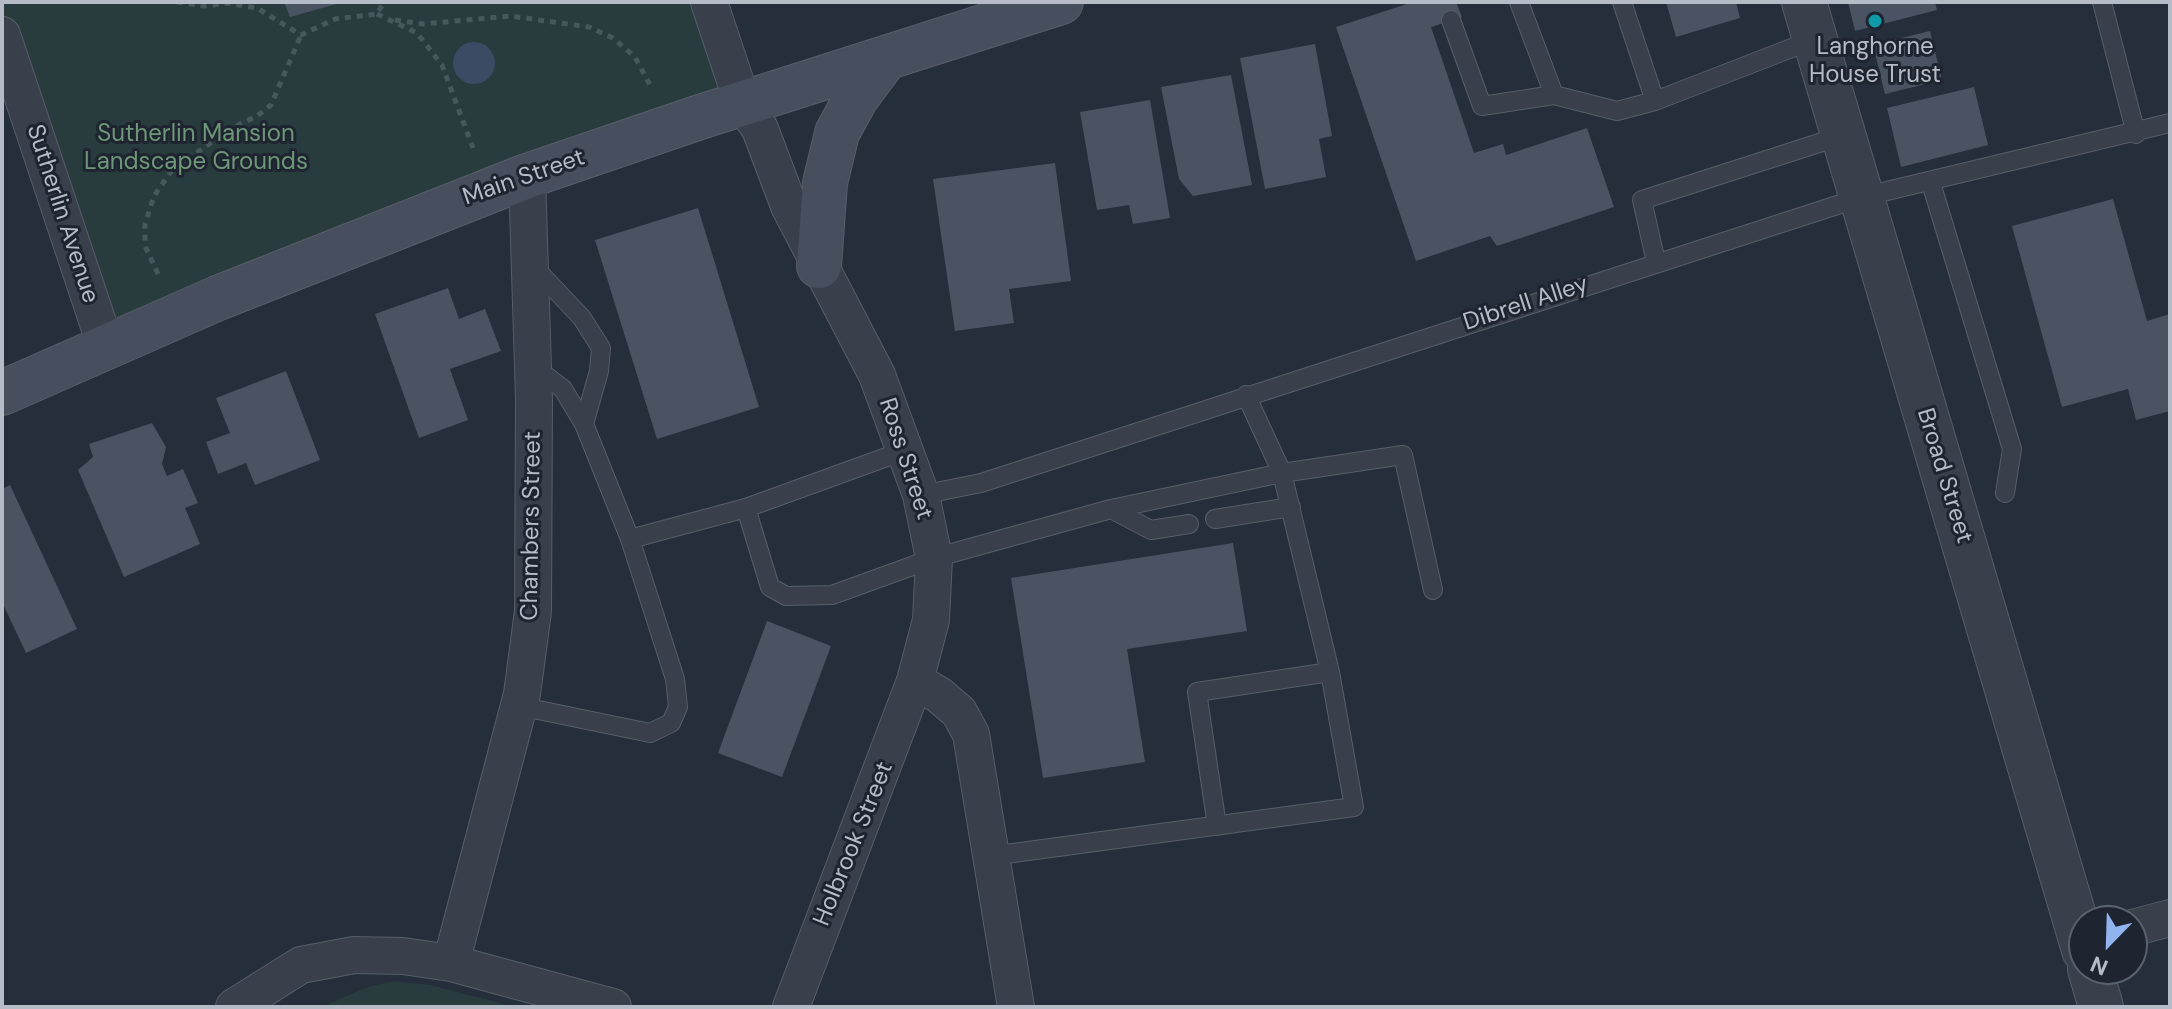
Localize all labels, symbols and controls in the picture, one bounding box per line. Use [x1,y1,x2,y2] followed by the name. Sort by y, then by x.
[1866,12,1884,30] marker: Langhorne House Trust
[1809,34,1941,90] place label: Langhorne House Trust
[20,121,104,307] street label: Sutherlin Avenue
[84,121,308,177] park label: Sutherlin Mansion Landscape Grounds
[459,144,589,212] street label: Main Street
[1460,270,1592,338] street label: Dibrell Alley
[872,395,938,523] street label: Ross Street
[1910,405,1978,547] street label: Broad Street
[516,431,548,621] street label: Chambers Street
[808,758,900,930] street label: Holbrook Street
[2068,905,2148,985] north arrow
[2086,949,2112,982] text: N

